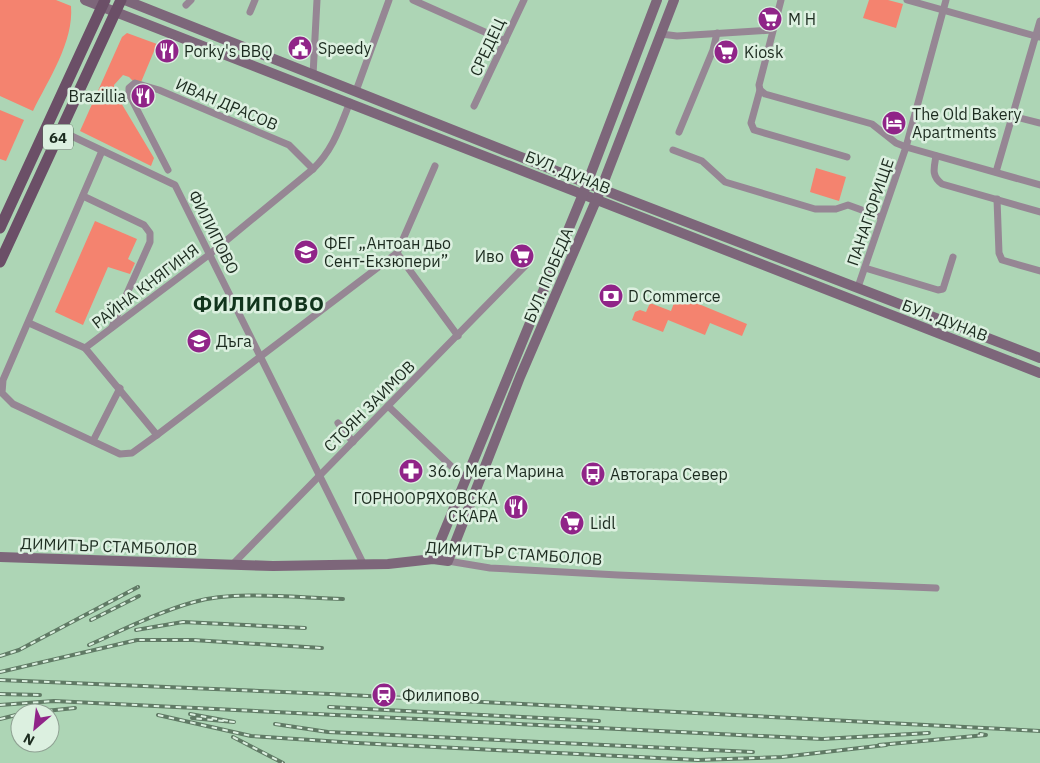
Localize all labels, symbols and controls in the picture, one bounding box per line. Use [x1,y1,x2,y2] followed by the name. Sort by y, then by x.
[757,6,783,32] supermarket icon: М Н
[788,9,816,29] place label: М Н
[465,15,509,79] street label: СРЕДЕЦ
[287,35,313,61] public building icon: Speedy
[154,38,180,64] restaurant icon: Porky's BBQ
[318,38,371,58] place label: Speedy
[713,39,739,65] supermarket icon: Kiosk
[184,41,273,61] place label: Porky's BBQ
[744,42,784,62] place label: Kiosk
[173,73,281,135] street label: ИВАН ДРАСОВ
[130,83,156,109] restaurant icon: Brazillia
[69,86,126,106] place label: Brazillia
[912,104,1022,142] place label: The Old Bakery Apartments
[881,110,907,136] hotel icon: The Old Bakery Apartments
[43,124,73,150] road number: 64
[522,146,614,198] street label: БУЛ. ДУНАВ
[842,156,898,268] street label: ПАНАГЮРИЩЕ
[184,187,244,277] street label: ФИЛИПОВО
[519,224,577,326] street label: БУЛ. ПОБЕДА
[324,233,451,271] place label: ФЕГ „Антоан дьо Сент-Екзюпери”
[88,239,202,333] street label: РАЙНА КНЯГИНЯ
[293,239,319,265] school or university icon: ФЕГ „Антоан дьо Сент-Екзюпери”
[509,243,535,269] supermarket icon: Иво
[475,246,504,266] place label: Иво
[598,283,624,309] bank icon: D Commerce
[628,286,721,306] place label: D Commerce
[193,289,325,317] district label: ФИЛИПОВО
[899,294,991,346] street label: БУЛ. ДУНАВ
[186,328,212,354] school or university icon: Дъга
[216,331,252,351] place label: Дъга
[319,356,419,456] street label: СТОЯН ЗАИМОВ
[398,458,424,484] pharmacy icon: 36.6 Мега Марина
[428,461,564,481] place label: 36.6 Мега Марина
[580,461,606,487] bus stop icon: Автогара Север
[610,464,728,484] place label: Автогара Север
[353,488,498,526] place label: ГОРНООРЯХОВСКА СКАРА
[503,494,529,520] restaurant icon: ГОРНООРЯХОВСКА СКАРА
[559,510,585,536] supermarket icon: Lidl
[590,513,616,533] place label: Lidl
[20,533,198,559] street label: ДИМИТЪР СТАМБОЛОВ
[425,537,603,569] street label: ДИМИТЪР СТАМБОЛОВ
[371,682,397,708] station icon: Филипово
[402,685,479,705] place label: Филипово
[10,703,60,753] north arrow
[20,729,38,750] text: N

